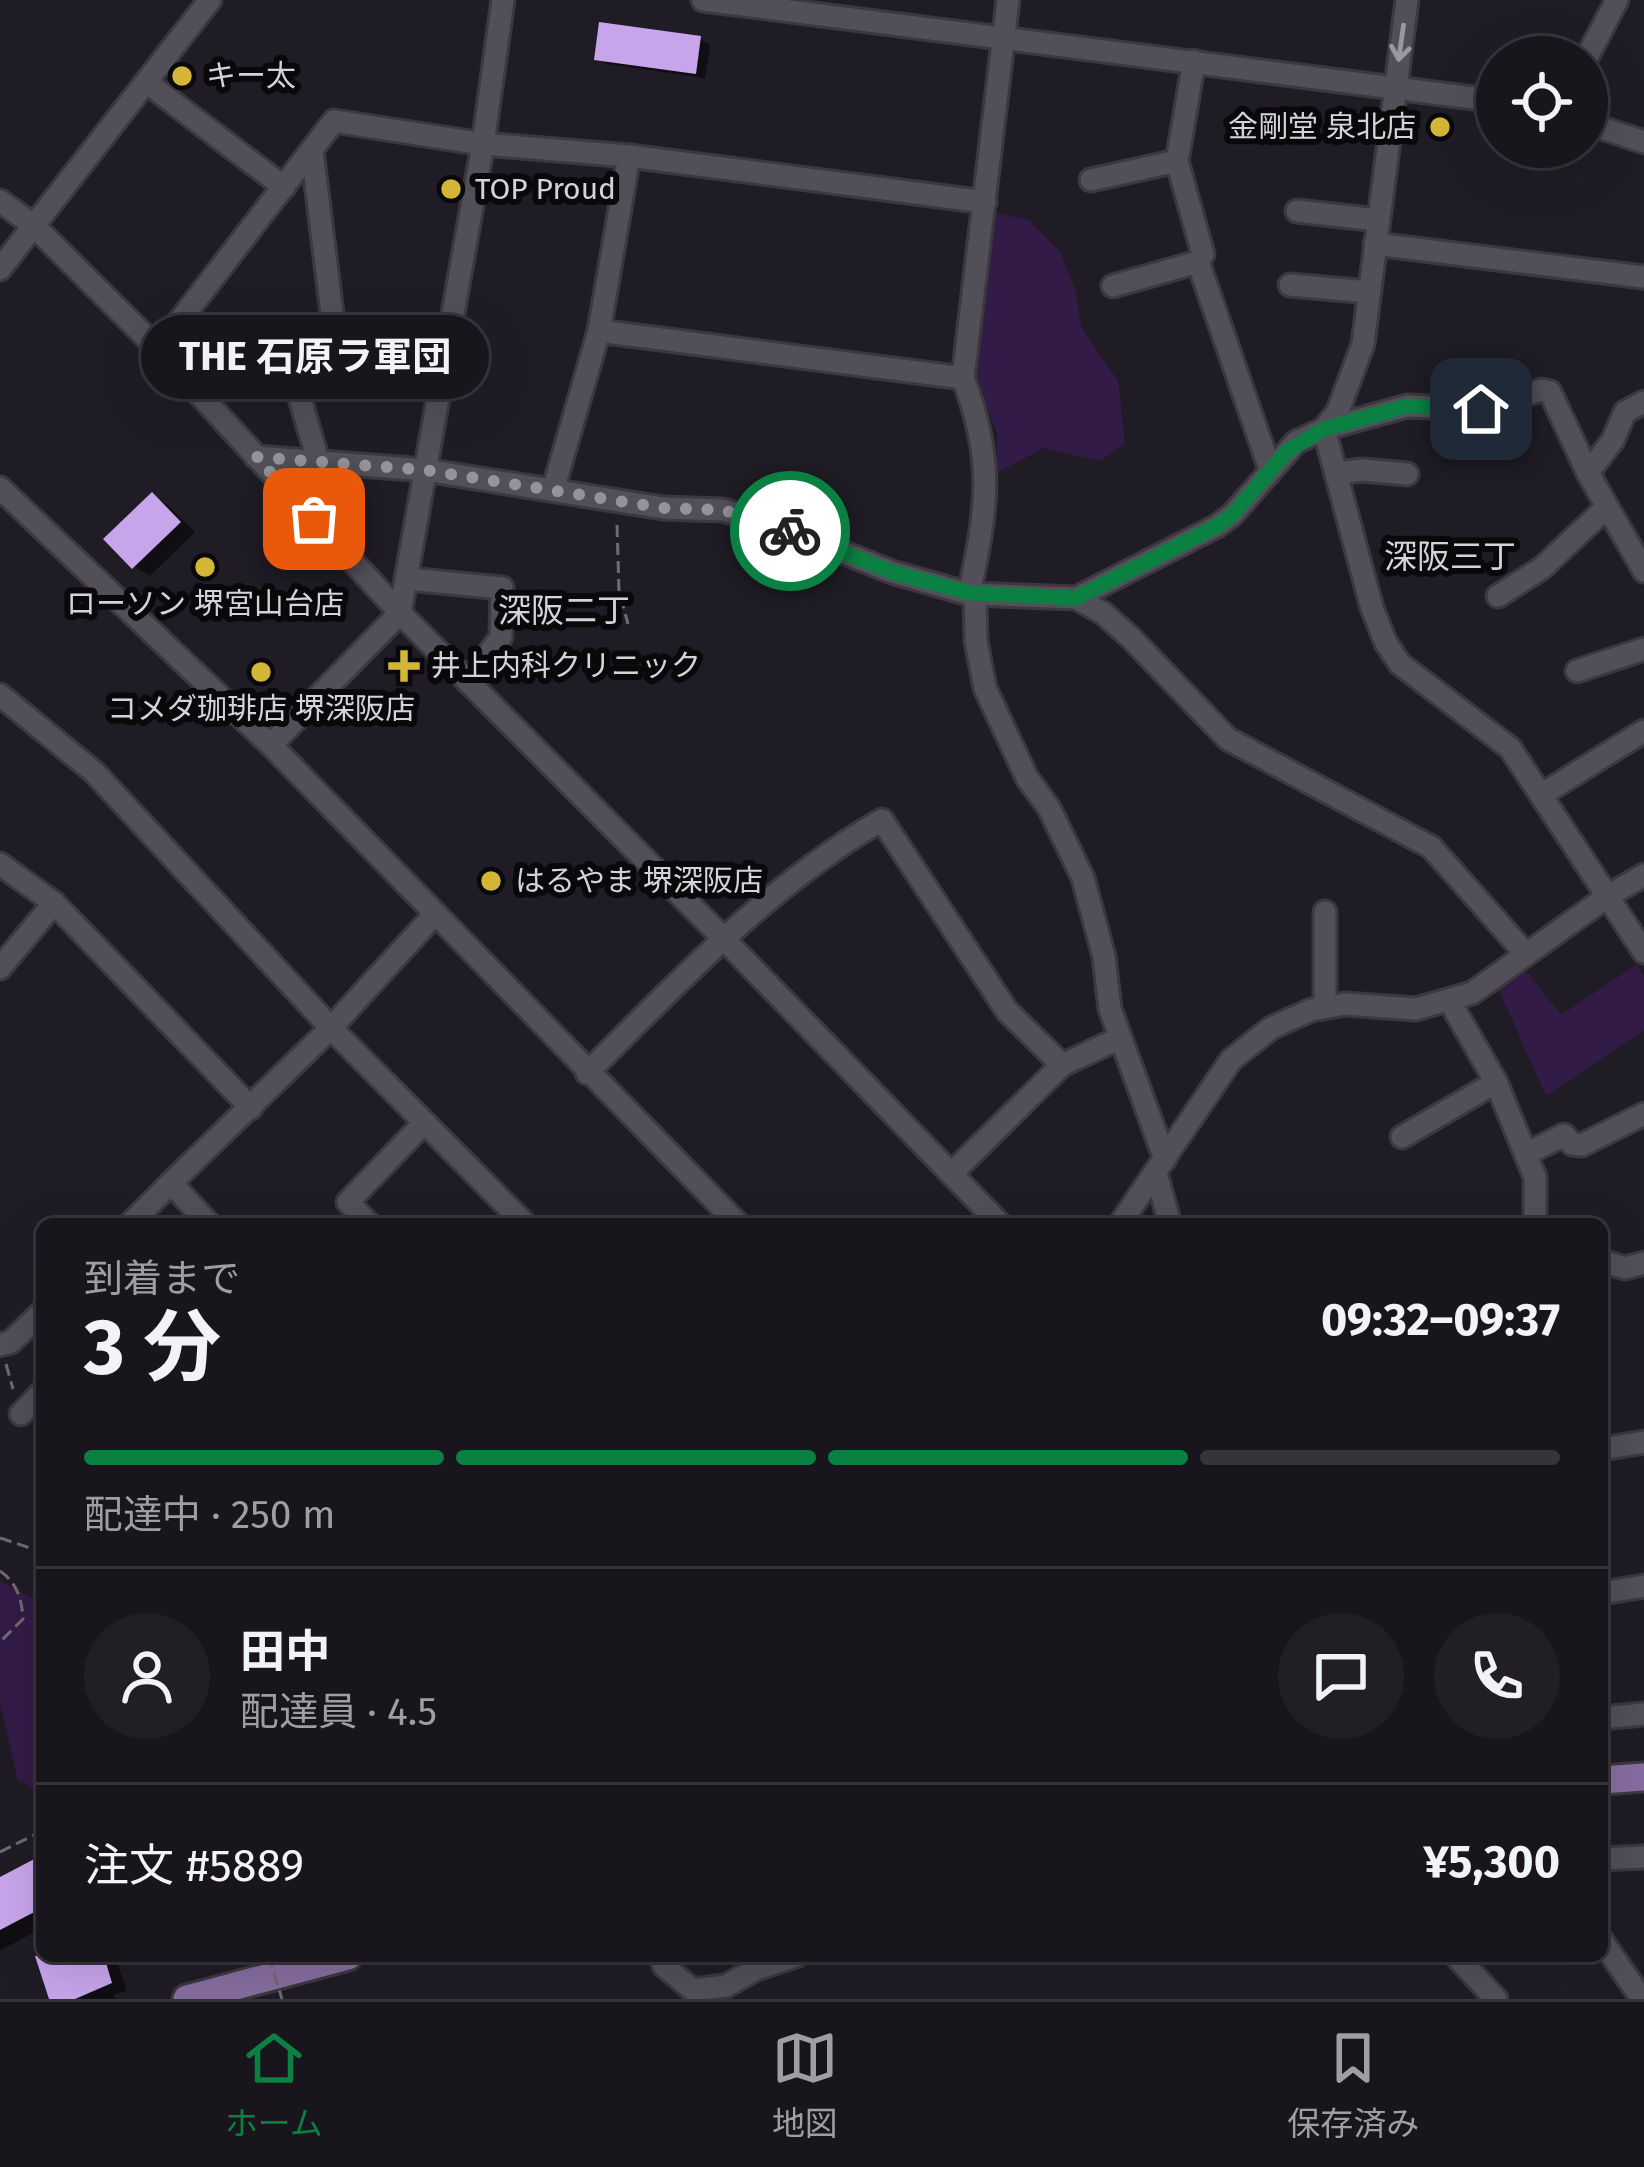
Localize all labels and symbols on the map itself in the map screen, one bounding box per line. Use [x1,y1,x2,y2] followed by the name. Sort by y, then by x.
[1389,23,1411,62] one-way arrow
[206,58,296,94] place label: キー太
[169,63,195,89] marker: キー太
[1228,109,1416,145] place label: 金剛堂 泉北店
[1427,114,1453,140] marker: 金剛堂 泉北店
[475,171,616,207] place label: TOP Proud
[438,176,464,202] marker: TOP Proud
[140,315,488,399] callout: THE 石原ラ軍団
[1430,358,1532,460] pin
[263,468,365,570] pin
[730,471,850,591] courier
[1384,537,1516,577] district label: 深阪三丁
[192,554,218,580] marker: ローソン 堺宮山台店
[66,586,344,622] place label: ローソン 堺宮山台店
[498,591,630,631] district label: 深阪二丁
[431,648,701,684] place label: 井上内科クリニック
[388,650,420,682] marker: 井上内科クリニック
[248,659,274,685] marker: コメダ珈琲店 堺深阪店
[107,691,415,727] place label: コメダ珈琲店 堺深阪店
[515,863,763,899] place label: はるやま 堺深阪店
[478,868,504,894] marker: はるやま 堺深阪店

